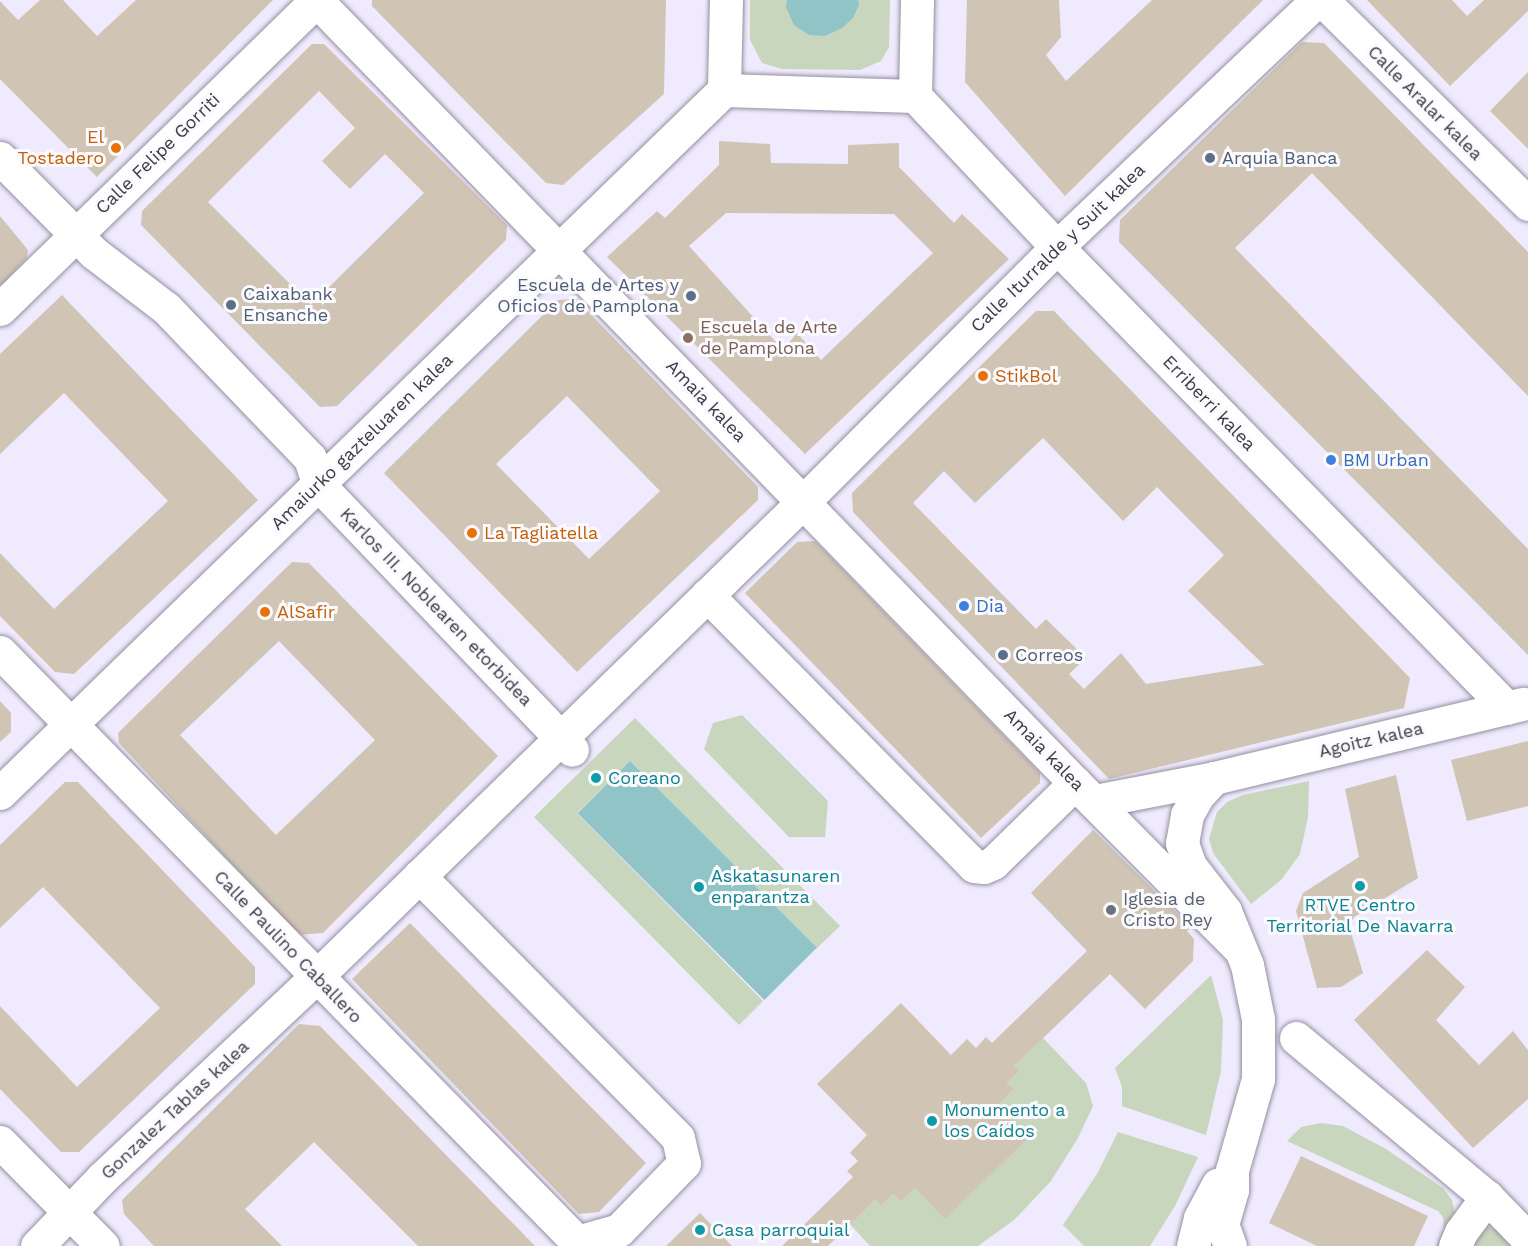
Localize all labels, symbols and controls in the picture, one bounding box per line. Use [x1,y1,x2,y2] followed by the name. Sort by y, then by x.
[1363,41,1487,165] street label: Calle Aralar kalea
[91,89,225,219] street label: Calle Felipe Gorriti
[18,127,104,170] place label: El Tostadero
[109,141,123,155] marker: El Tostadero
[1222,147,1338,169] place label: Arquia Banca
[1203,151,1217,165] marker: Arquia Banca
[966,159,1150,337] street label: Calle Iturralde y Suit kalea
[497,275,679,318] place label: Escuela de Artes y Oficios de Pamplona
[243,284,333,326] place label: Caixabank Ensanche
[684,289,698,303] marker: Escuela de Artes y Oficios de Pamplona
[224,298,238,312] marker: Caixabank Ensanche
[700,317,839,360] place label: Escuela de Arte de Pamplona
[681,331,695,345] marker: Escuela de Arte de Pamplona
[267,349,457,535] street label: Amaiurko gazteluaren kalea
[1158,351,1260,455] street label: Erriberri kalea
[661,355,751,447] street label: Amaia kalea
[995,365,1057,387] place label: StikBol
[976,369,990,383] marker: StikBol
[1343,449,1429,471] place label: BM Urban
[1324,453,1338,467] marker: BM Urban
[335,503,537,711] street label: Karlos III. Noblearen etorbidea
[484,522,599,544] place label: La Tagliatella
[465,526,479,540] marker: La Tagliatella
[976,595,1004,617] place label: Dia
[957,599,971,613] marker: Dia
[277,601,335,623] place label: AlSafir
[258,605,272,619] marker: AlSafir
[1015,644,1083,666] place label: Correos
[996,648,1010,662] marker: Correos
[999,704,1089,796] street label: Amaia kalea
[1317,717,1425,763] street label: Agoitz kalea
[608,767,681,789] place label: Coreano
[589,771,603,785] marker: Coreano
[209,866,367,1028] street label: Calle Paulino Caballero
[711,866,840,908] place label: Askatasunaren enparantza
[1353,879,1367,893] marker: RTVE Centro Territorial De Navarra
[692,880,706,894] marker: Askatasunaren enparantza
[1123,889,1212,932] place label: Iglesia de Cristo Rey
[1266,895,1454,938] place label: RTVE Centro Territorial De Navarra
[1104,903,1118,917] marker: Iglesia de Cristo Rey
[96,1036,254,1184] street label: Gonzalez Tablas kalea
[944,1100,1065,1142] place label: Monumento a los Caídos
[925,1114,939,1128] marker: Monumento a los Caídos
[712,1219,850,1241] place label: Casa parroquial
[693,1223,707,1237] marker: Casa parroquial

